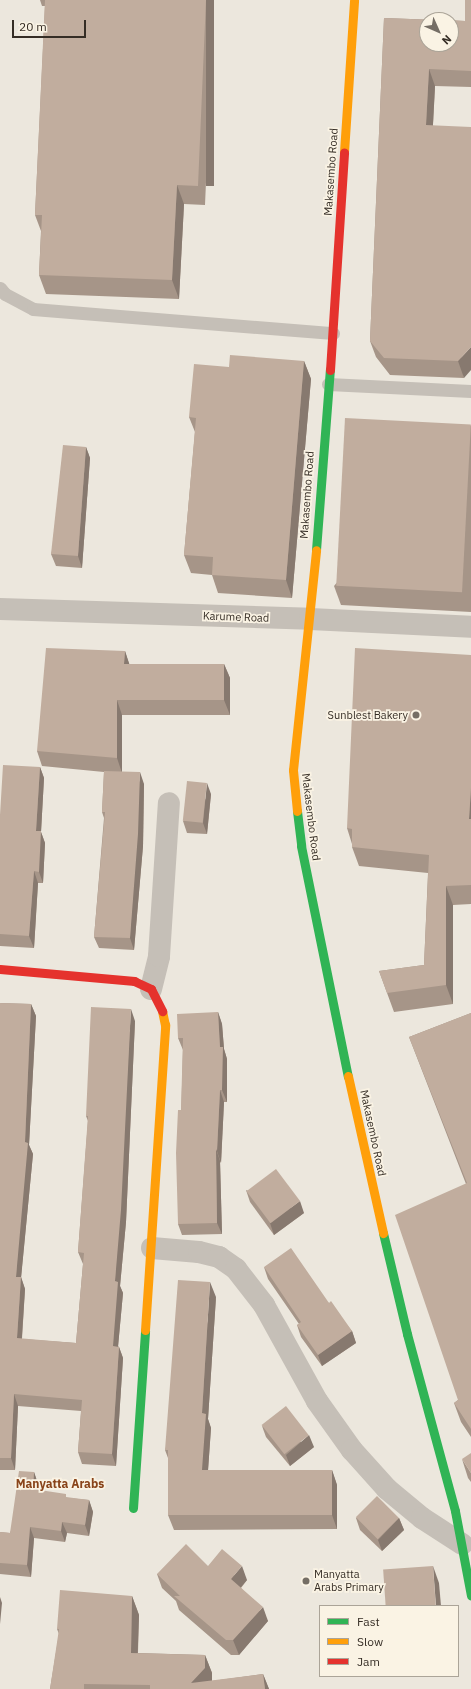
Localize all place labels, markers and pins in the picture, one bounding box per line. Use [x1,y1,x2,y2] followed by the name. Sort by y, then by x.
[328,708,408,722] place label: Sunblest Bakery
[411,710,421,720] marker: Sunblest Bakery
[314,1568,384,1594] place label: Manyatta Arabs Primary
[301,1576,311,1586] marker: Manyatta Arabs Primary

